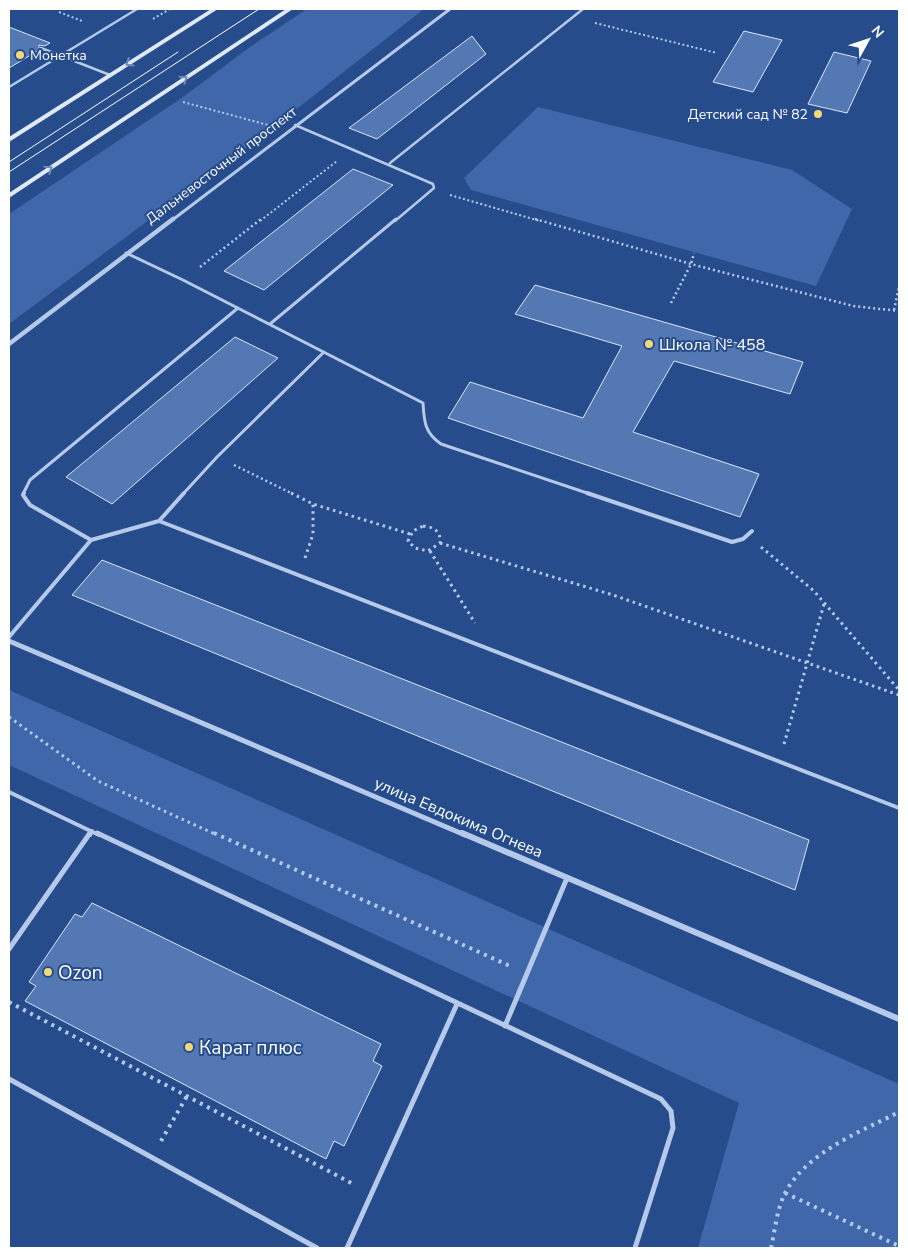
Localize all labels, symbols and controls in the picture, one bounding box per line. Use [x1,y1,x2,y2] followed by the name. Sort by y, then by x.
[843,15,893,65] north arrow
[867,22,888,42] text: N
[30,46,87,65] place label: Монетка
[14,49,26,61] marker: Монетка
[126,57,135,66] one-way arrow
[179,76,188,85] one-way arrow
[142,102,301,228] street label: Дальневосточный проспект
[688,105,808,124] place label: Детский сад № 82
[812,108,824,120] marker: Детский сад № 82
[44,166,53,176] one-way arrow
[659,334,765,356] place label: Школа № 458
[643,338,655,350] marker: Школа № 458
[371,772,546,863] street label: улица Евдокима Огнева
[58,960,103,986] place label: Ozon
[42,966,54,978] marker: Ozon
[199,1035,302,1061] place label: Карат плюс
[183,1041,195,1053] marker: Карат плюс

